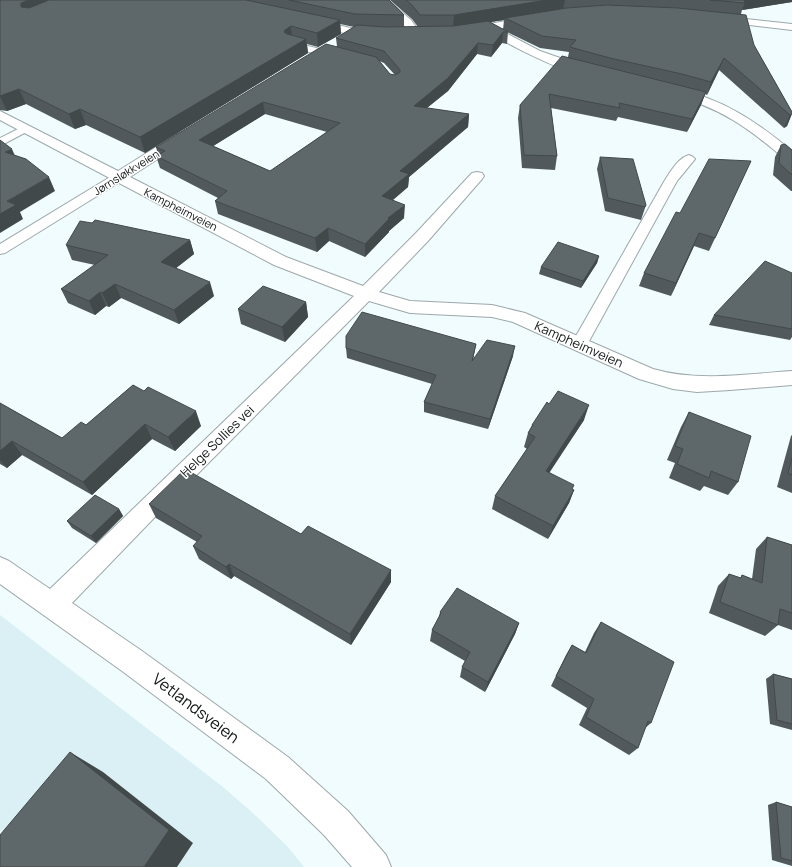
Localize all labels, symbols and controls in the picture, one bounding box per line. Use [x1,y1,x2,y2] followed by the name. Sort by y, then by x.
[90,146,162,198] street label: Jørnsløkkveien
[142,184,220,234] street label: Kampheimveien
[532,316,626,372] street label: Kampheimveien
[176,401,258,481] street label: Helge Sollies vei
[148,668,244,748] street label: Vetlandsveien

